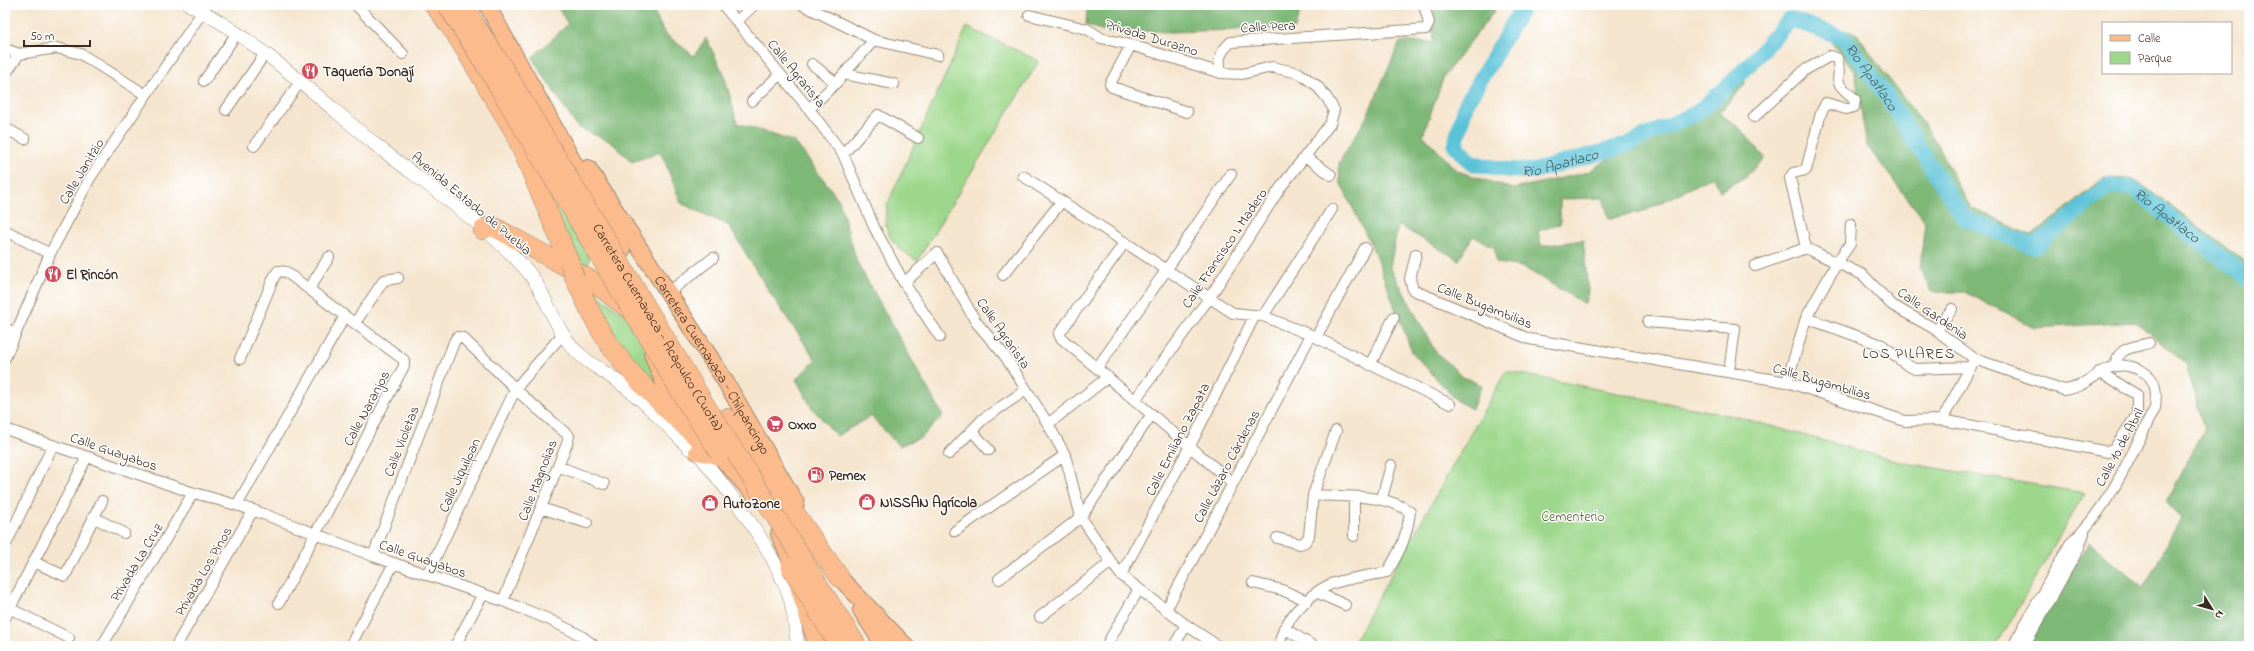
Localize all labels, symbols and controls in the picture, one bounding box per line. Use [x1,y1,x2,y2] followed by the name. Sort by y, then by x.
[1102,14,1201,63] street label: Privada Durazno
[1240,16,1296,39] street label: Calle Pera
[24,22,90,48] scale bar
[2102,22,2232,74] legend
[30,28,54,46] text: 50 m
[2138,30,2161,48] text: Calle
[761,35,830,113] street label: Calle Agrarista
[1839,39,1903,117] water label: Rio Apatlaco
[2138,50,2172,68] text: Parque
[300,61,320,81] restaurant icon: Taquería Donají
[323,62,414,83] place label: Taquería Donají
[54,135,110,209] street label: Calle Janitzio
[1521,143,1602,183] water label: Rio Apatlaco
[406,147,536,261] street label: Avenida Estado de Puebla
[2129,183,2205,250] water label: Rio Apatlaco
[1177,185,1273,313] street label: Calle Francisco I. Madero
[587,220,728,435] street label: Carretera Cuernavaca - Acapulco (Cuota)
[43,264,63,284] restaurant icon: El Rincón
[66,265,118,286] place label: El Rincón
[648,272,775,459] street label: Carretera Cuernavaca - Chilpancingo
[1433,278,1535,336] street label: Calle Bugambilias
[1892,283,1972,346] street label: Calle Gardenía
[970,294,1035,374] street label: Calle Agrarista
[1863,343,1955,365] district label: LOS PILARES
[1770,358,1873,407] street label: Calle Bugambilias
[339,367,396,450] street label: Calle Naranjos
[1141,379,1216,500] street label: Calle Emiliano Zapata
[379,403,426,480] street label: Calle Violetas
[2091,405,2150,491] street label: Calle 10 de Abril
[1189,406,1266,527] street label: Calle Lázaro Cárdenas
[765,414,785,434] supermarket icon: Oxxo
[788,415,817,436] place label: Oxxo
[67,428,160,478] street label: Calle Guayabos
[434,435,487,516] street label: Calle Jiquilpan
[513,437,564,525] street label: Calle Magnolias
[806,465,826,485] fuel station icon: Pemex
[829,466,867,487] place label: Pemex
[857,492,877,512] shop icon: NISSAN Agrícola
[700,493,720,513] shop icon: AutoZone
[880,493,978,516] place label: NISSAN Agrícola
[723,494,781,515] place label: AutoZone
[1541,507,1605,528] park label: Cementerio
[106,519,169,606] street label: Privada La Cruz
[170,523,238,620] street label: Privada Los Pinos
[376,535,469,585] street label: Calle Guayabos
[2192,589,2232,629] north arrow
[2211,607,2228,622] text: N

